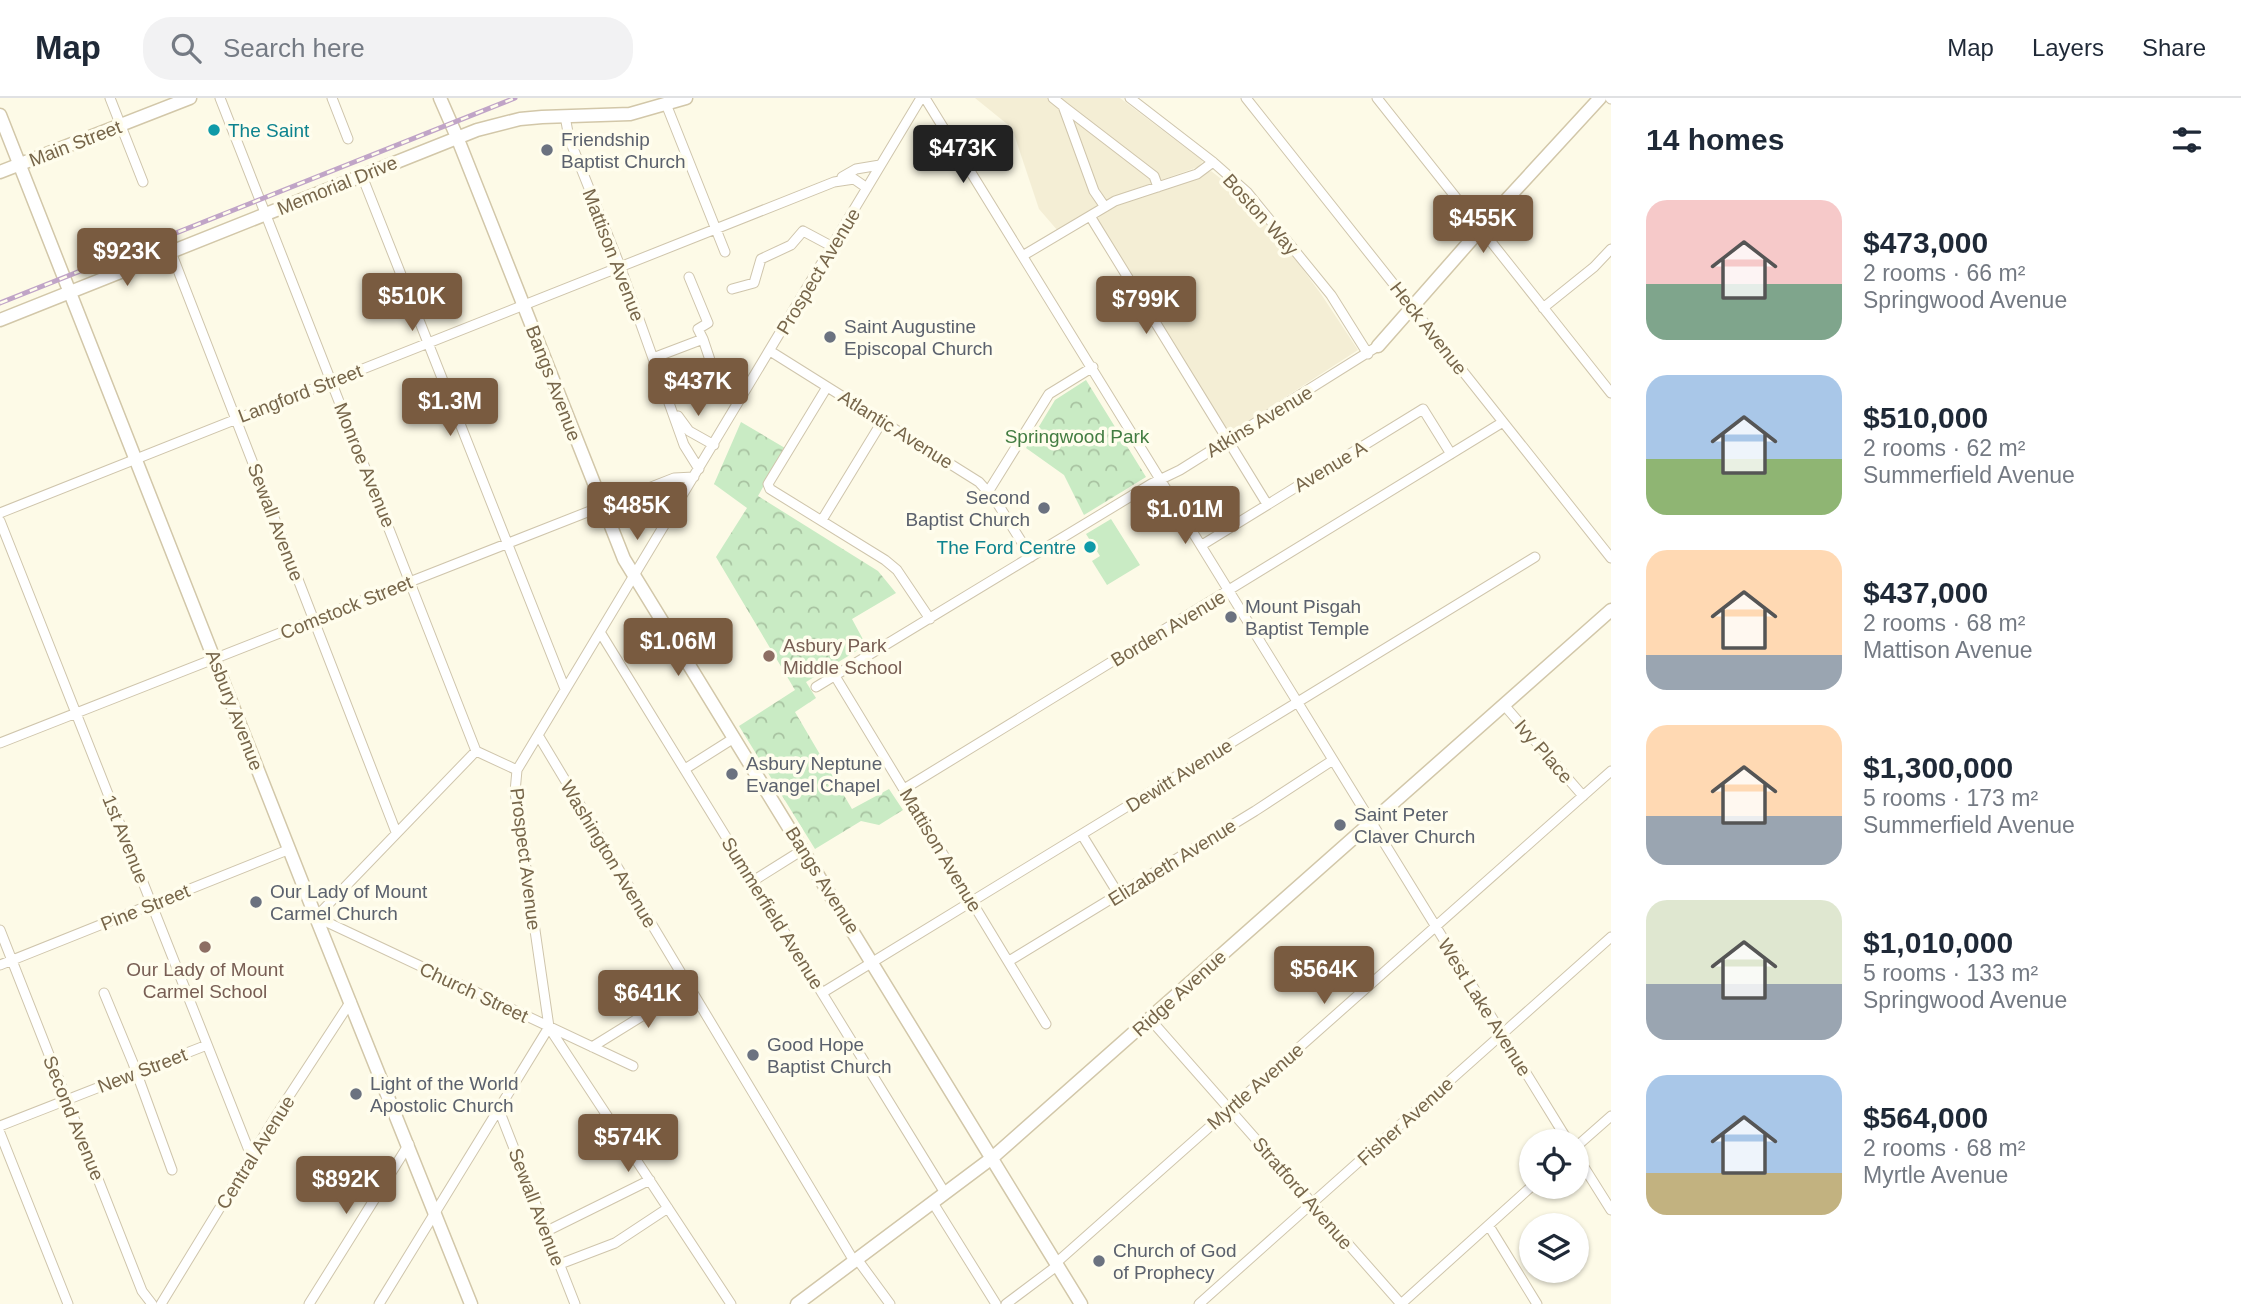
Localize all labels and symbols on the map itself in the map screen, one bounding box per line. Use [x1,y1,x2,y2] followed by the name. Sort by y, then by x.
[26,116,125,171] street label: Main Street
[228,120,310,141] place label: The Saint
[206,122,222,138] marker: The Saint
[914,126,1012,185] pin: $473K
[561,129,686,172] place label: Friendship Baptist Church
[539,142,555,158] marker: Friendship Baptist Church
[274,152,400,219] street label: Memorial Drive
[1219,170,1303,260] street label: Boston Way
[579,186,648,324] street label: Mattison Avenue
[1434,195,1532,255] pin: $455K
[773,204,864,338] street label: Prospect Avenue
[78,228,176,288] pin: $923K
[363,274,461,333] pin: $510K
[1097,276,1195,336] pin: $799K
[1386,278,1471,379] street label: Heck Avenue
[844,316,993,359] place label: Saint Augustine Episcopal Church
[522,322,585,444] street label: Bangs Avenue
[822,329,838,345] marker: Saint Augustine Episcopal Church
[649,358,747,418] pin: $437K
[235,360,366,427] street label: Langford Street
[401,378,499,438] pin: $1.3M
[1202,382,1316,461] street label: Atkins Avenue
[835,386,957,473] street label: Atlantic Avenue
[330,400,399,531] street label: Monroe Avenue
[1005,426,1150,447] park label: Springwood Park
[1290,436,1371,496] street label: Avenue A
[243,460,308,584] street label: Sewall Avenue
[588,482,686,542] pin: $485K
[1128,486,1242,546] pin: $1.01M
[905,487,1030,530] place label: Second Baptist Church
[1036,500,1052,516] marker: Second Baptist Church
[937,537,1076,558] place label: The Ford Centre
[1082,539,1098,555] marker: The Ford Centre
[277,571,416,644] street label: Comstock Street
[1107,586,1229,671] street label: Borden Avenue
[1245,596,1369,639] place label: Mount Pisgah Baptist Temple
[1223,609,1239,625] marker: Mount Pisgah Baptist Temple
[621,618,735,678] pin: $1.06M
[783,635,902,678] place label: Asbury Park Middle School
[202,647,267,773] street label: Asbury Avenue
[761,648,777,664] marker: Asbury Park Middle School
[1510,715,1577,787] street label: Ivy Place
[1122,734,1236,816] street label: Dewitt Avenue
[746,753,882,796] place label: Asbury Neptune Evangel Chapel
[724,766,740,782] marker: Asbury Neptune Evangel Chapel
[556,777,661,932] street label: Washington Avenue
[895,785,986,916] street label: Mattison Avenue
[506,787,545,931] street label: Prospect Avenue
[98,792,153,887] street label: 1st Avenue
[1354,804,1475,847] place label: Saint Peter Claver Church
[1105,815,1240,910] street label: Elizabeth Avenue
[1332,817,1348,833] marker: Saint Peter Claver Church
[781,823,864,938] street label: Bangs Avenue
[717,834,828,993] street label: Summerfield Avenue
[98,880,193,935] street label: Pine Street
[270,881,428,924] place label: Our Lady of Mount Carmel Church
[248,894,264,910] marker: Our Lady of Mount Carmel Church
[1434,935,1535,1080] street label: West Lake Avenue
[197,939,213,955] marker: Our Lady of Mount Carmel School
[1128,946,1230,1041] street label: Ridge Avenue
[1275,946,1373,1006] pin: $564K
[416,958,532,1027] street label: Church Street
[126,959,284,1002] place label: Our Lady of Mount Carmel School
[599,970,697,1030] pin: $641K
[767,1034,892,1077] place label: Good Hope Baptist Church
[1203,1039,1308,1134] street label: Myrtle Avenue
[95,1044,190,1097] street label: New Street
[745,1047,761,1063] marker: Good Hope Baptist Church
[39,1053,108,1184] street label: Second Avenue
[370,1073,519,1116] place label: Light of the World Apostolic Church
[1353,1073,1457,1170] street label: Fisher Avenue
[348,1086,364,1102] marker: Light of the World Apostolic Church
[212,1092,299,1213] street label: Central Avenue
[579,1114,677,1174] pin: $574K
[1248,1133,1357,1254] street label: Stratford Avenue
[504,1145,569,1269] street label: Sewall Avenue
[297,1156,395,1216] pin: $892K
[1113,1240,1237,1283] place label: Church of God of Prophecy
[1091,1253,1107,1269] marker: Church of God of Prophecy

